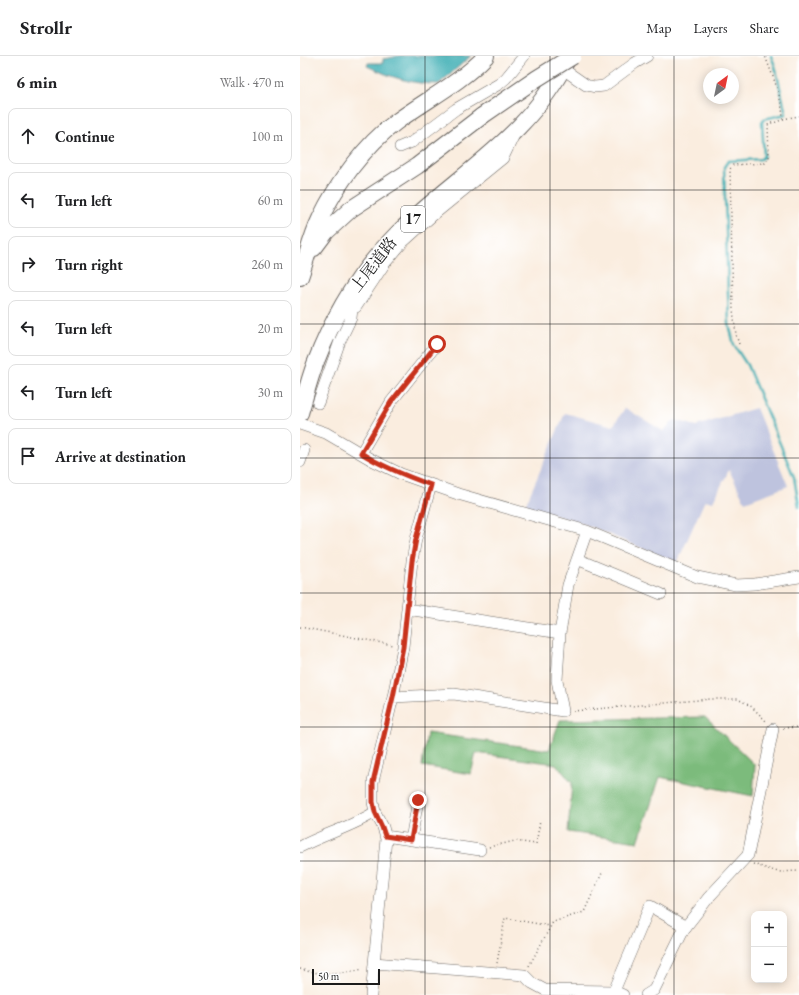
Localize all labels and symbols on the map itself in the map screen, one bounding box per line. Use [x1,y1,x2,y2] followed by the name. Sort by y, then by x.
[703,68,739,104] north arrow
[401,206,425,232] road number: 17
[345,233,401,296] street label: 上尾道路
[428,335,446,353] route start
[409,791,427,809] route end
[312,967,380,986] scale bar

